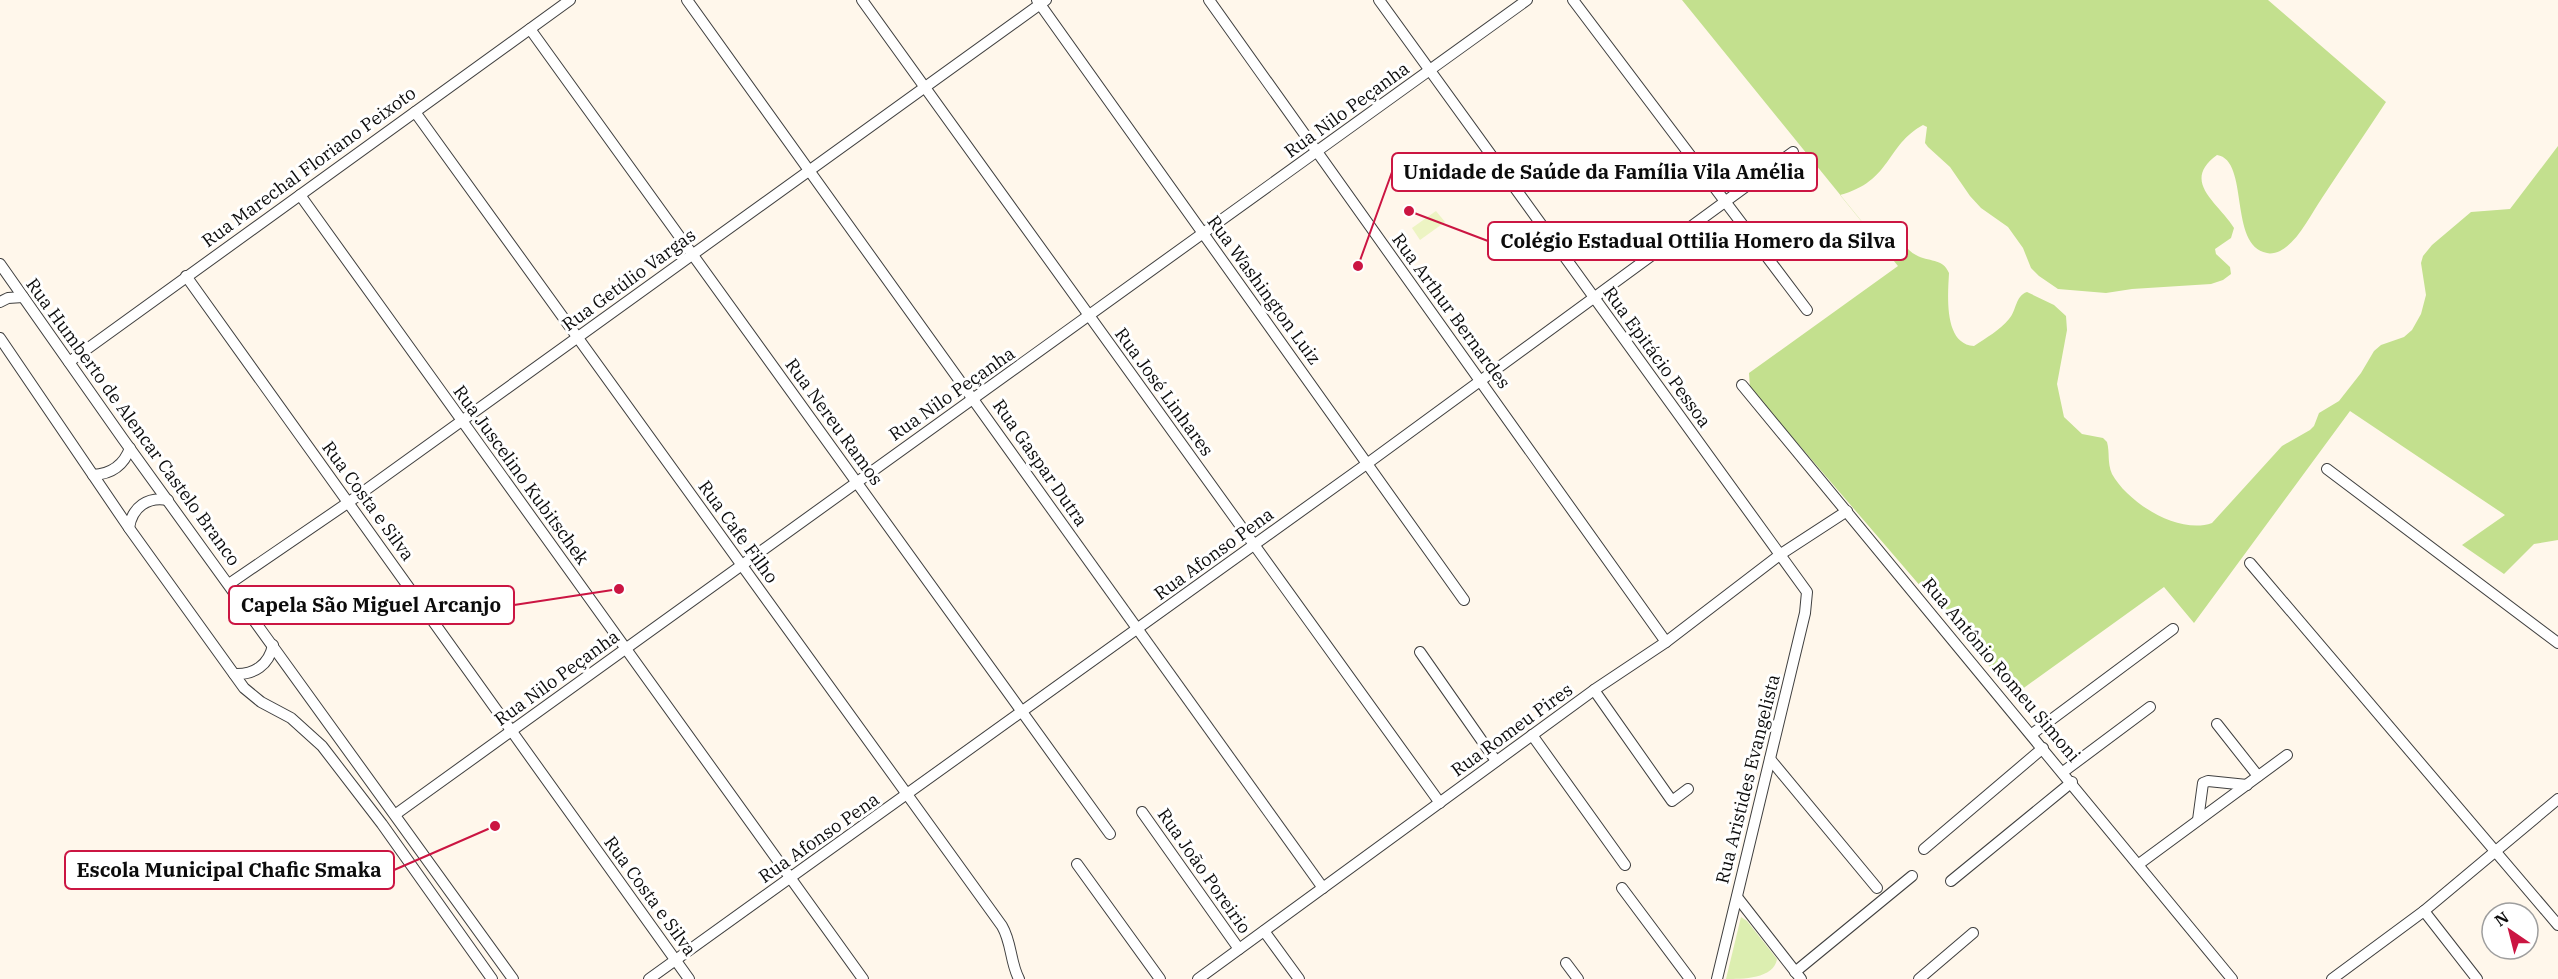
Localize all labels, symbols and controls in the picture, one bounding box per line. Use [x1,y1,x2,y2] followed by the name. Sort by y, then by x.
[1280,56,1414,163] street label: Rua Nilo Peçanha
[197,81,420,252] street label: Rua Marechal Floriano Peixoto
[1392,153,1817,191] callout: Unidade de Saúde da Família Vila Amélia
[1403,158,1805,185] text: Unidade de Saúde da Família Vila Amélia
[1203,211,1326,369] street label: Rua Washington Luiz
[1488,222,1907,260] callout: Colégio Estadual Ottilia Homero da Silva
[557,223,700,336] street label: Rua Getúlio Vargas
[1500,227,1896,254] text: Colégio Estadual Ottilia Homero da Silva
[1387,228,1516,393] street label: Rua Arthur Bernardes
[21,273,246,570] street label: Rua Humberto de Alencar Castelo Branco
[1598,282,1716,432] street label: Rua Epitácio Pessoa
[1110,323,1219,460] street label: Rua José Linhares
[884,341,1019,446] street label: Rua Nilo Peçanha
[781,354,888,490] street label: Rua Nereu Ramos
[448,380,595,569] street label: Rua Juscelino Kubitschek
[988,395,1093,531] street label: Rua Gaspar Dutra
[317,436,420,565] street label: Rua Costa e Silva
[693,476,783,588] street label: Rua Cafe Filho
[1149,502,1278,605] street label: Rua Afonso Pena
[1917,573,2086,767] street label: Rua Antônio Romeu Simoni
[229,586,514,624] callout: Capela São Miguel Arcanjo
[241,591,501,618] text: Capela São Miguel Arcanjo
[490,624,624,731] street label: Rua Nilo Peçanha
[1710,672,1785,886] street label: Rua Aristides Evangelista
[1446,678,1577,781] street label: Rua Romeu Pires
[754,787,884,888] street label: Rua Afonso Pena
[1153,804,1256,938] street label: Rua João Poreirio
[599,831,702,960] street label: Rua Costa e Silva
[65,851,394,889] callout: Escola Municipal Chafic Smaka
[76,856,382,883] text: Escola Municipal Chafic Smaka
[2480,901,2540,961] north arrow
[2490,907,2512,931] text: N

